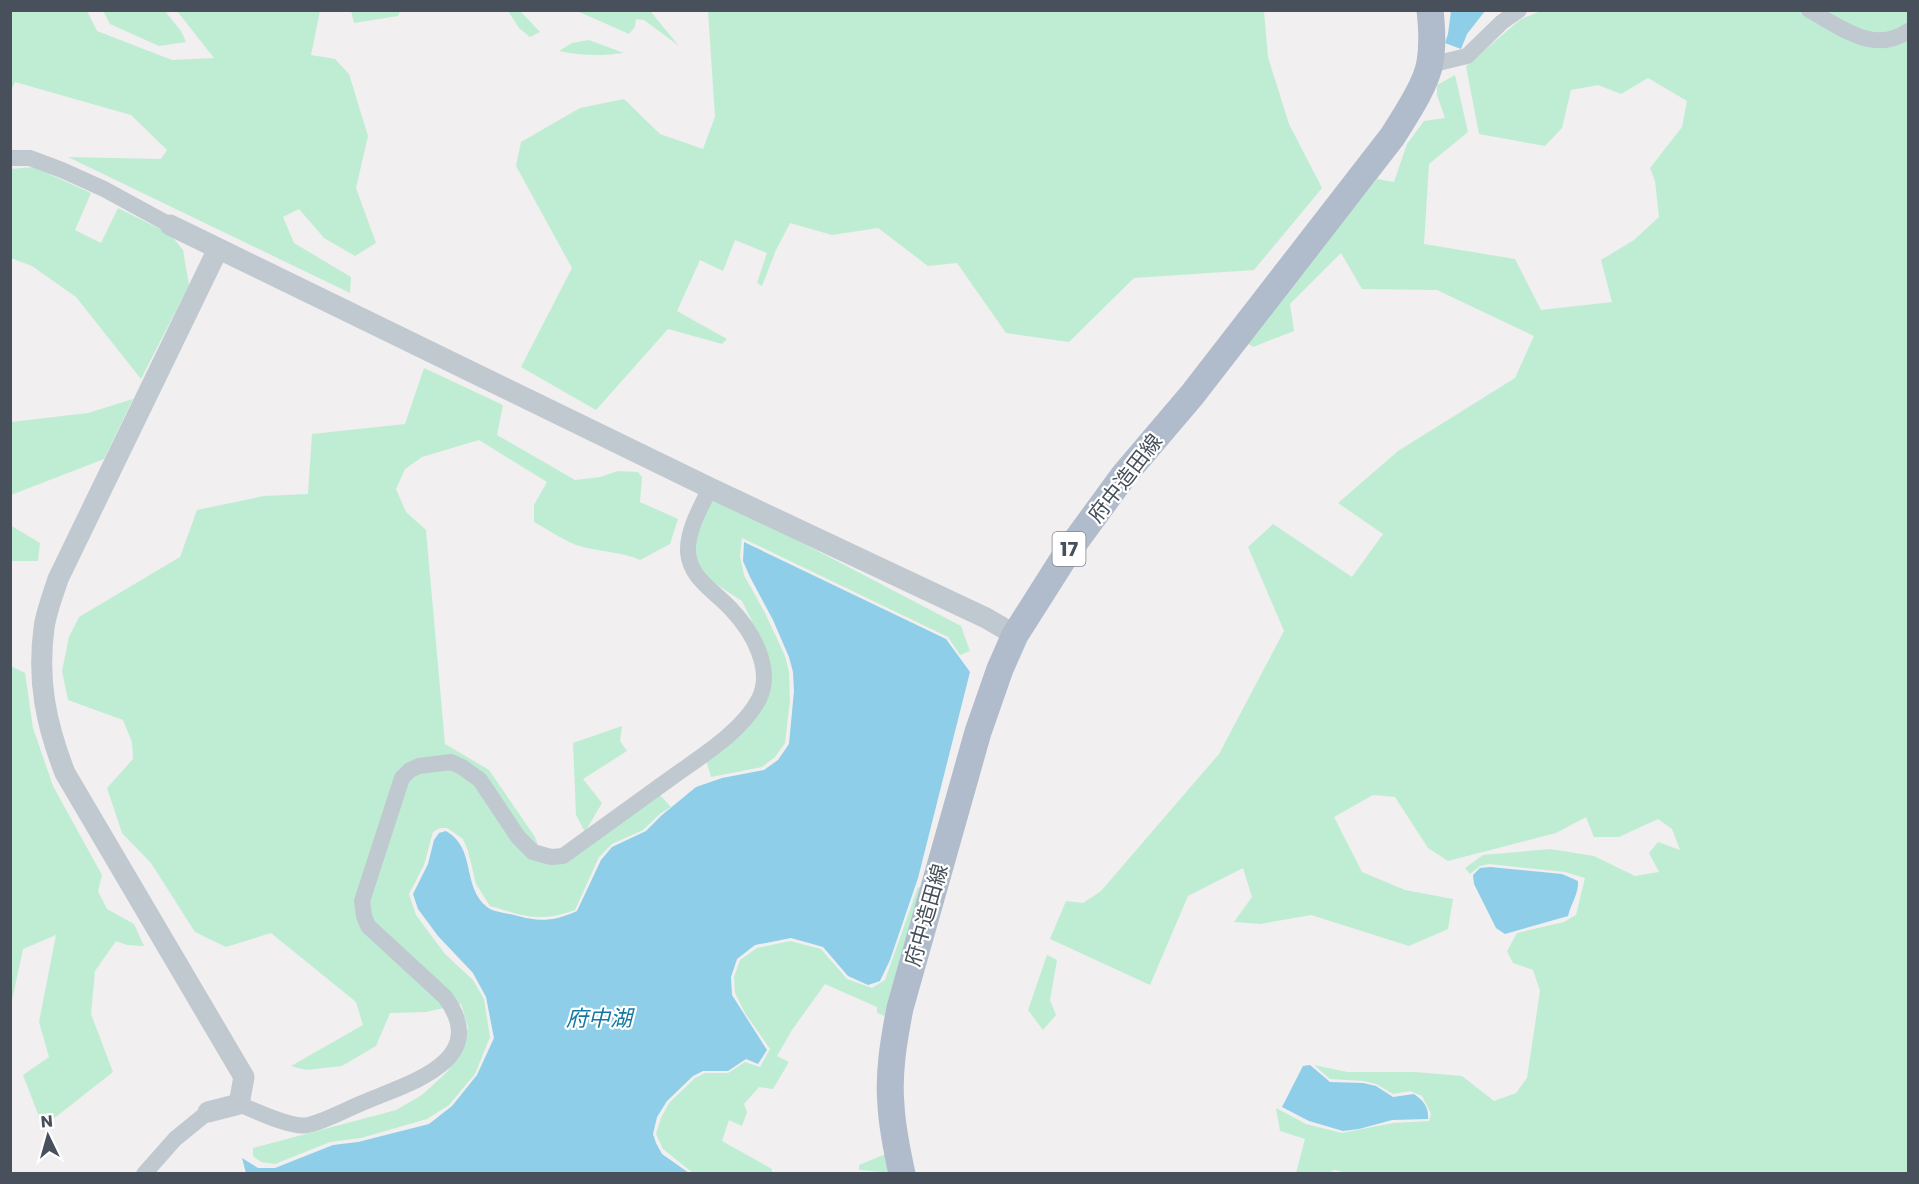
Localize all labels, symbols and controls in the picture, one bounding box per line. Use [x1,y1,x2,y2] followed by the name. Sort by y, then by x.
[1081,428,1169,528] street label: 府中造田線
[1052,532,1086,566] road number: 17
[898,861,954,969] street label: 府中造田線
[566,1003,635,1034] water label: 府中湖
[18,1106,78,1166] north arrow
[40,1110,54,1134] text: N

